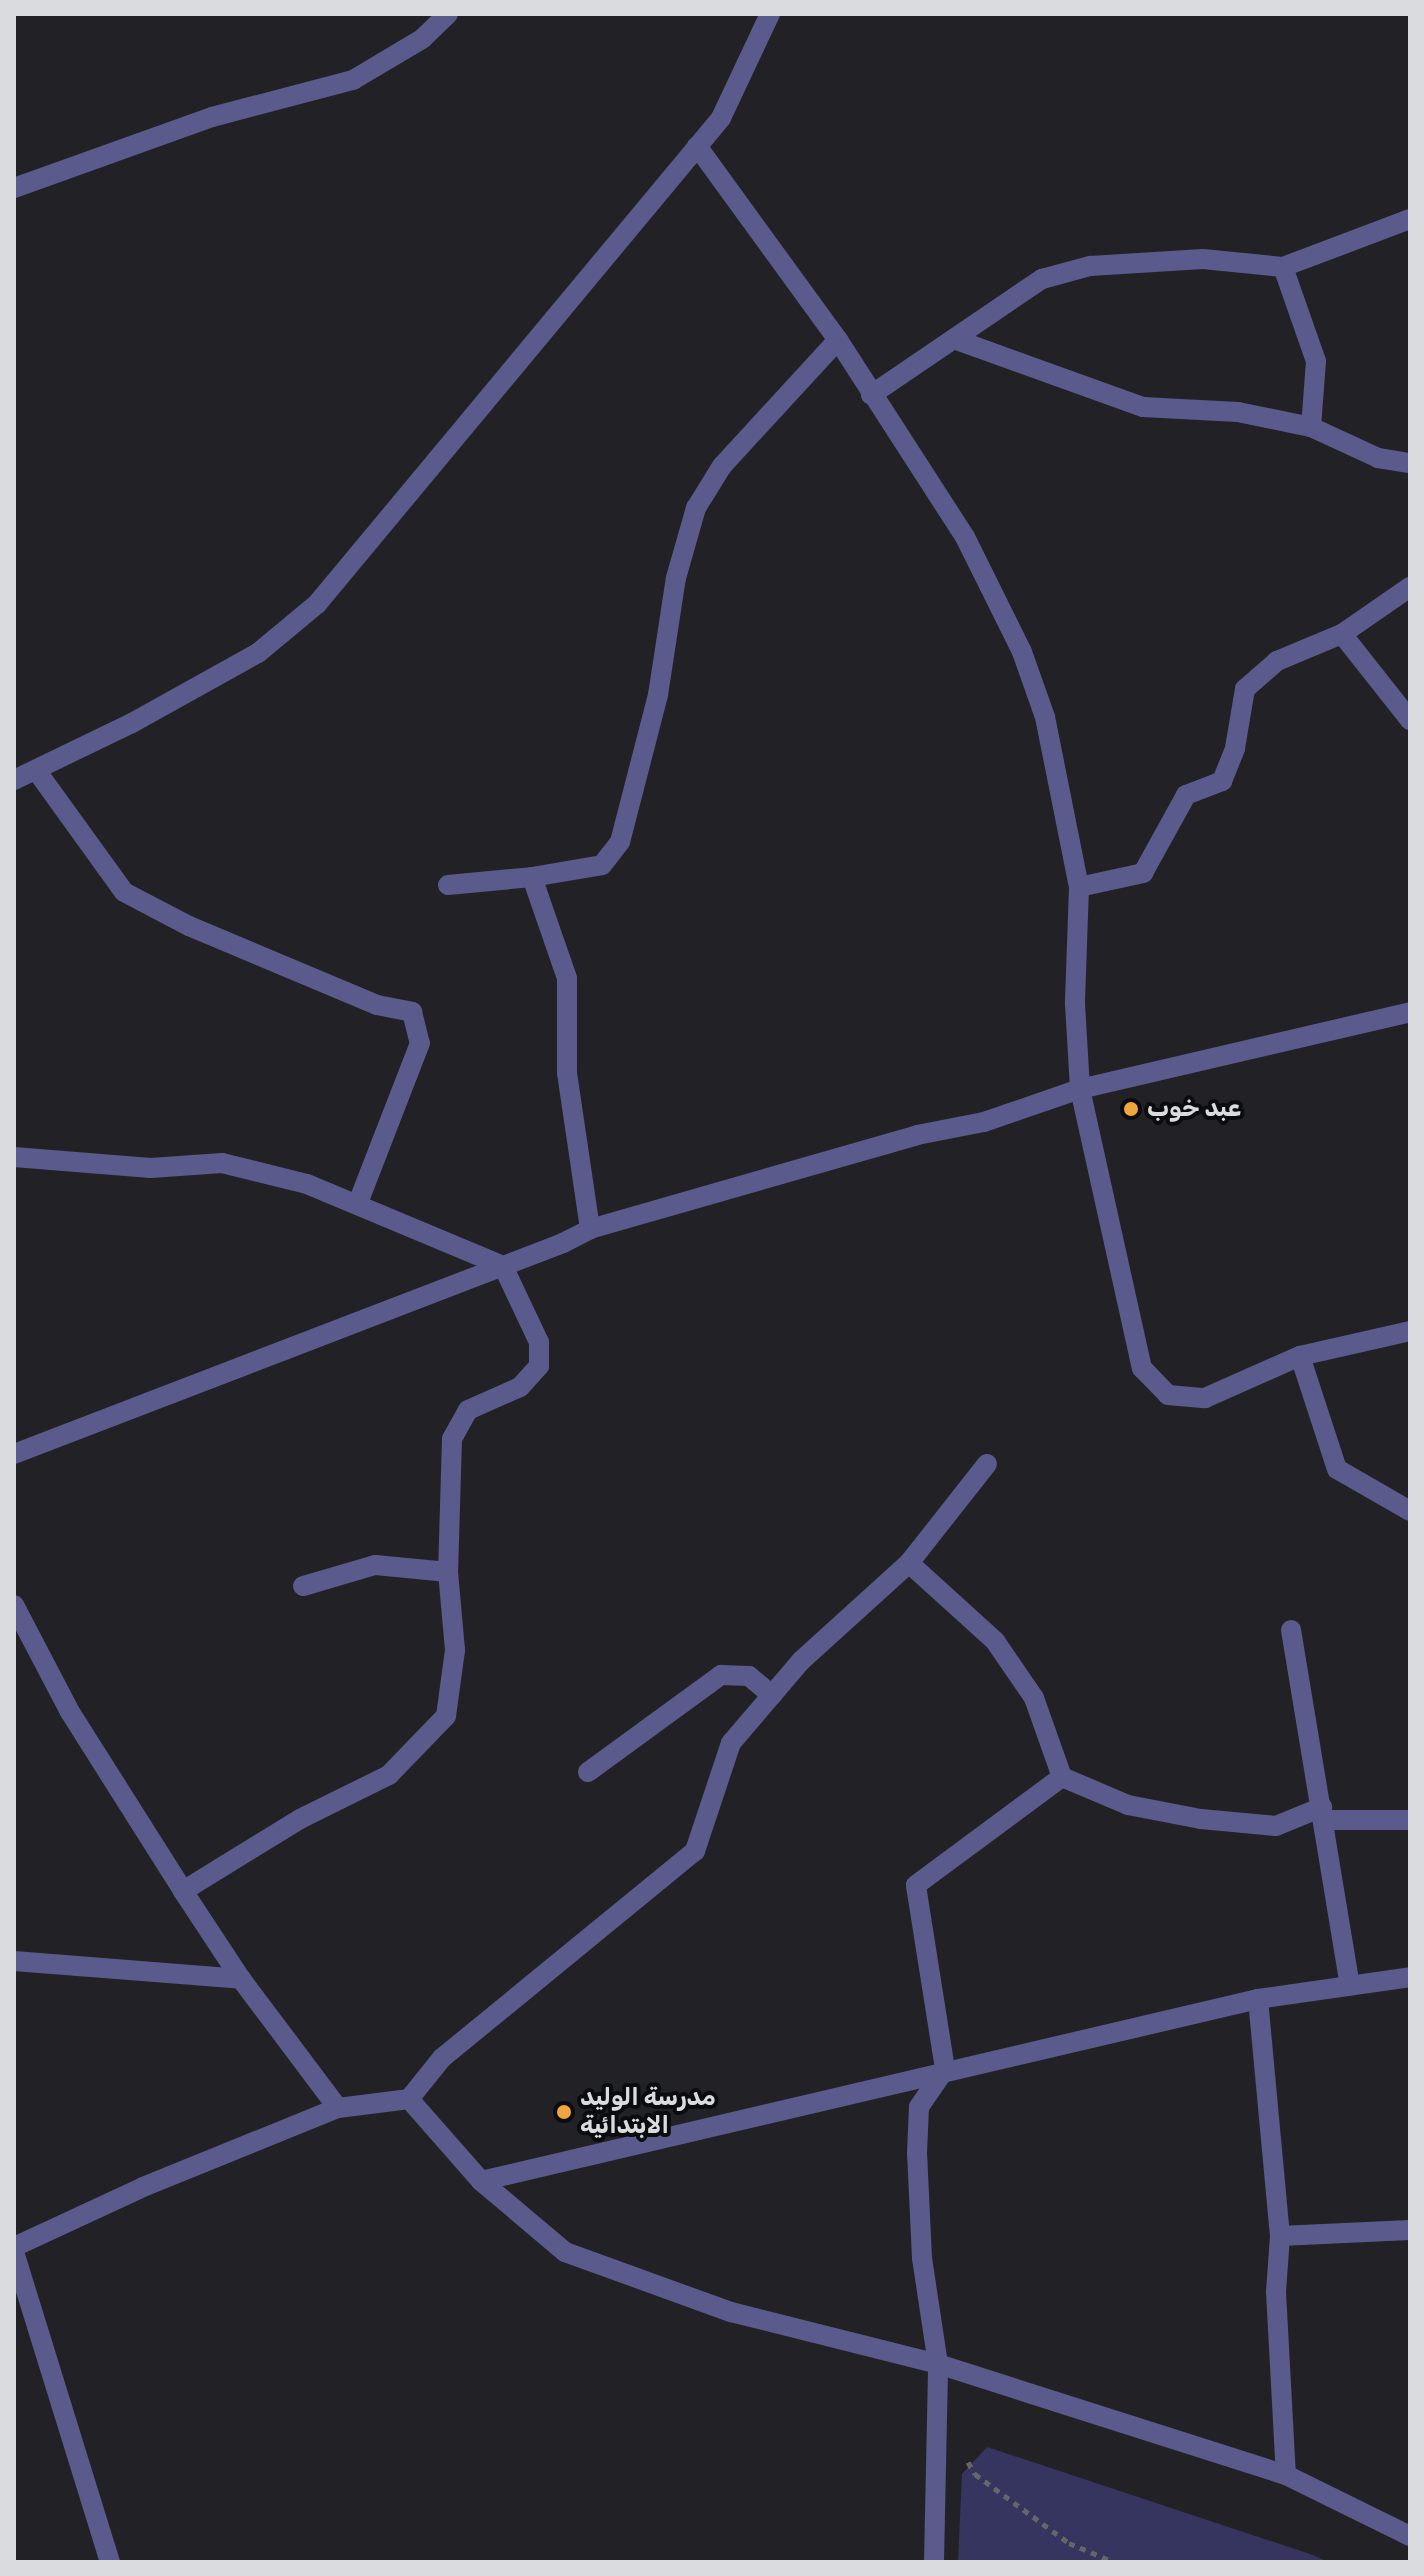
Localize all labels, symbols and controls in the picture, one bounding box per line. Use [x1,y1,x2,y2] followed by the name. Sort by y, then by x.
[1147,1095,1241,1123] place label: عبد خوب
[1122,1100,1140,1118] marker: عبد خوب
[580,2084,716,2140] place label: مدرسة الوليد الابتدائية
[555,2103,573,2121] marker: مدرسة الوليد الابتدائية

